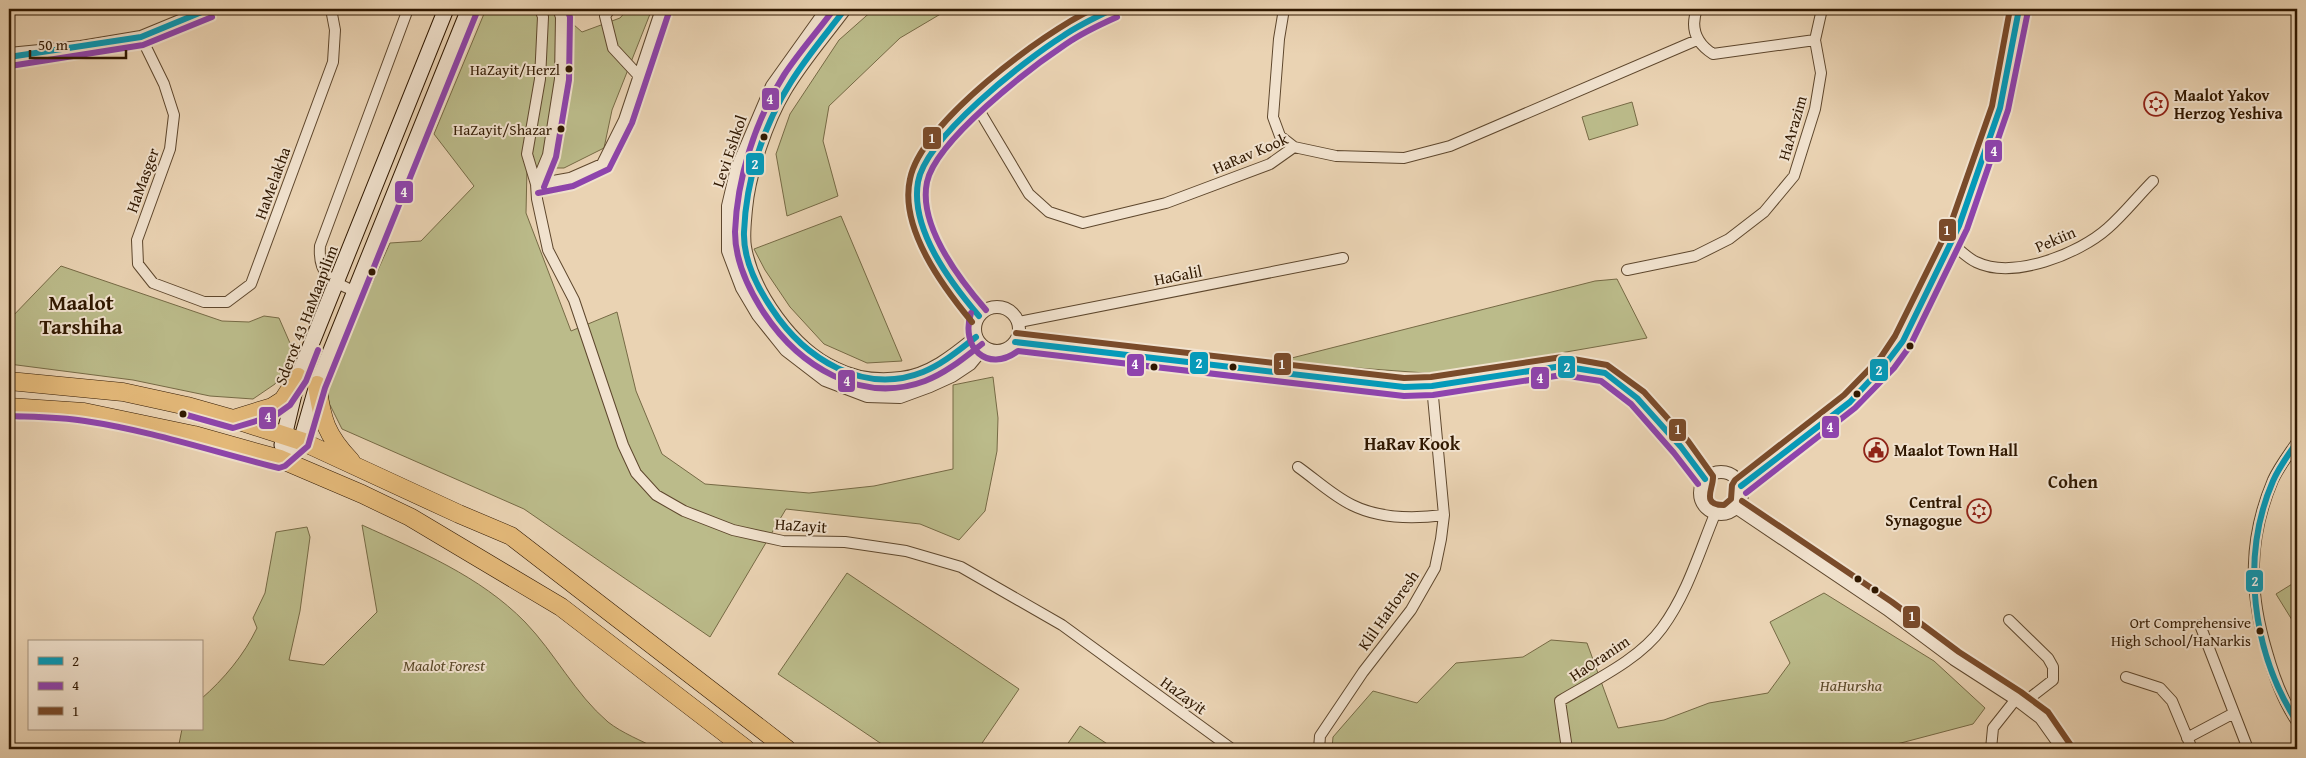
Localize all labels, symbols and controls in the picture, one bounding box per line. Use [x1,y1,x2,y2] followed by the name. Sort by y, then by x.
[30,28,126,60] scale bar
[38,34,69,55] text: 50 m
[470,59,560,80] place label: HaZayit/Herzl
[564,64,574,74] marker: HaZayit/Herzl
[2174,83,2283,125] place label: Maalot Yakov Herzog Yeshiva
[761,87,780,111] line badge: 4
[766,89,774,109] text: 4
[2143,91,2169,117] synagogue icon: Maalot Yakov Herzog Yeshiva
[1771,93,1813,163] street label: HaArazim
[705,111,753,190] street label: Levi Eshkol
[453,119,552,140] place label: HaZayit/Shazar
[556,124,566,134] marker: HaZayit/Shazar
[922,126,942,150] line badge: 1
[1208,126,1292,180] street label: HaRav Kook
[928,128,936,148] text: 1
[759,132,769,142] unlabelled marker
[1984,139,2003,163] line badge: 4
[1990,141,1998,161] text: 4
[248,143,296,223] street label: HaMelakha
[119,144,165,216] street label: HaMasger
[745,152,765,176] line badge: 2
[751,154,759,174] text: 2
[394,180,414,204] line badge: 4
[400,182,408,202] text: 4
[1938,218,1957,242] line badge: 1
[1943,220,1951,240] text: 1
[2031,220,2079,258] street label: Pekiin
[268,242,344,388] street label: Sderot 43 HaMaapilim
[1152,258,1205,291] street label: HaGalil
[367,267,377,277] unlabelled marker
[39,287,123,342] district label: Maalot Tarshiha
[1905,341,1915,351] unlabelled marker
[1189,351,1209,375] line badge: 2
[1273,352,1292,376] line badge: 1
[1126,353,1145,377] line badge: 4
[1195,353,1203,373] text: 2
[1131,354,1139,374] text: 4
[1278,354,1286,374] text: 1
[1557,355,1576,379] line badge: 2
[1563,357,1571,377] text: 2
[1869,358,1889,382] line badge: 2
[1875,360,1883,380] text: 2
[1149,362,1159,372] unlabelled marker
[1228,362,1238,372] unlabelled marker
[1530,366,1550,390] line badge: 4
[1536,368,1544,388] text: 4
[837,369,856,393] line badge: 4
[843,371,851,391] text: 4
[1852,389,1862,399] unlabelled marker
[258,406,277,430] line badge: 4
[264,407,272,427] text: 4
[178,409,188,419] unlabelled marker
[1821,415,1840,439] line badge: 4
[1826,417,1834,437] text: 4
[1668,418,1687,442] line badge: 1
[1674,419,1682,439] text: 1
[1364,430,1461,457] district label: HaRav Kook
[1863,437,1889,463] public building icon: Maalot Town Hall
[1894,438,2018,462] place label: Maalot Town Hall
[2048,468,2098,495] district label: Cohen
[1885,490,1962,532] place label: Central Synagogue
[1966,498,1992,524] synagogue icon: Central Synagogue
[774,511,828,539] street label: HaZayit
[1352,565,1424,655] street label: Klil HaHoresh
[2245,569,2264,593] line badge: 2
[2251,571,2259,591] text: 2
[1853,574,1863,584] unlabelled marker
[1870,585,1880,595] unlabelled marker
[1902,605,1921,629] line badge: 1
[1908,606,1916,626] text: 1
[2111,612,2251,651] place label: Ort Comprehensive High School/HaNarkis
[2255,626,2265,636] marker: Ort Comprehensive High School/HaNarkis
[1564,629,1634,687] street label: HaOranim
[28,640,202,730] legend
[72,650,79,671] text: 2
[403,653,486,677] park label: Maalot Forest
[1156,670,1213,720] street label: HaZayit
[1819,673,1883,697] park label: HaHursha
[72,674,79,695] text: 4
[72,700,79,721] text: 1

